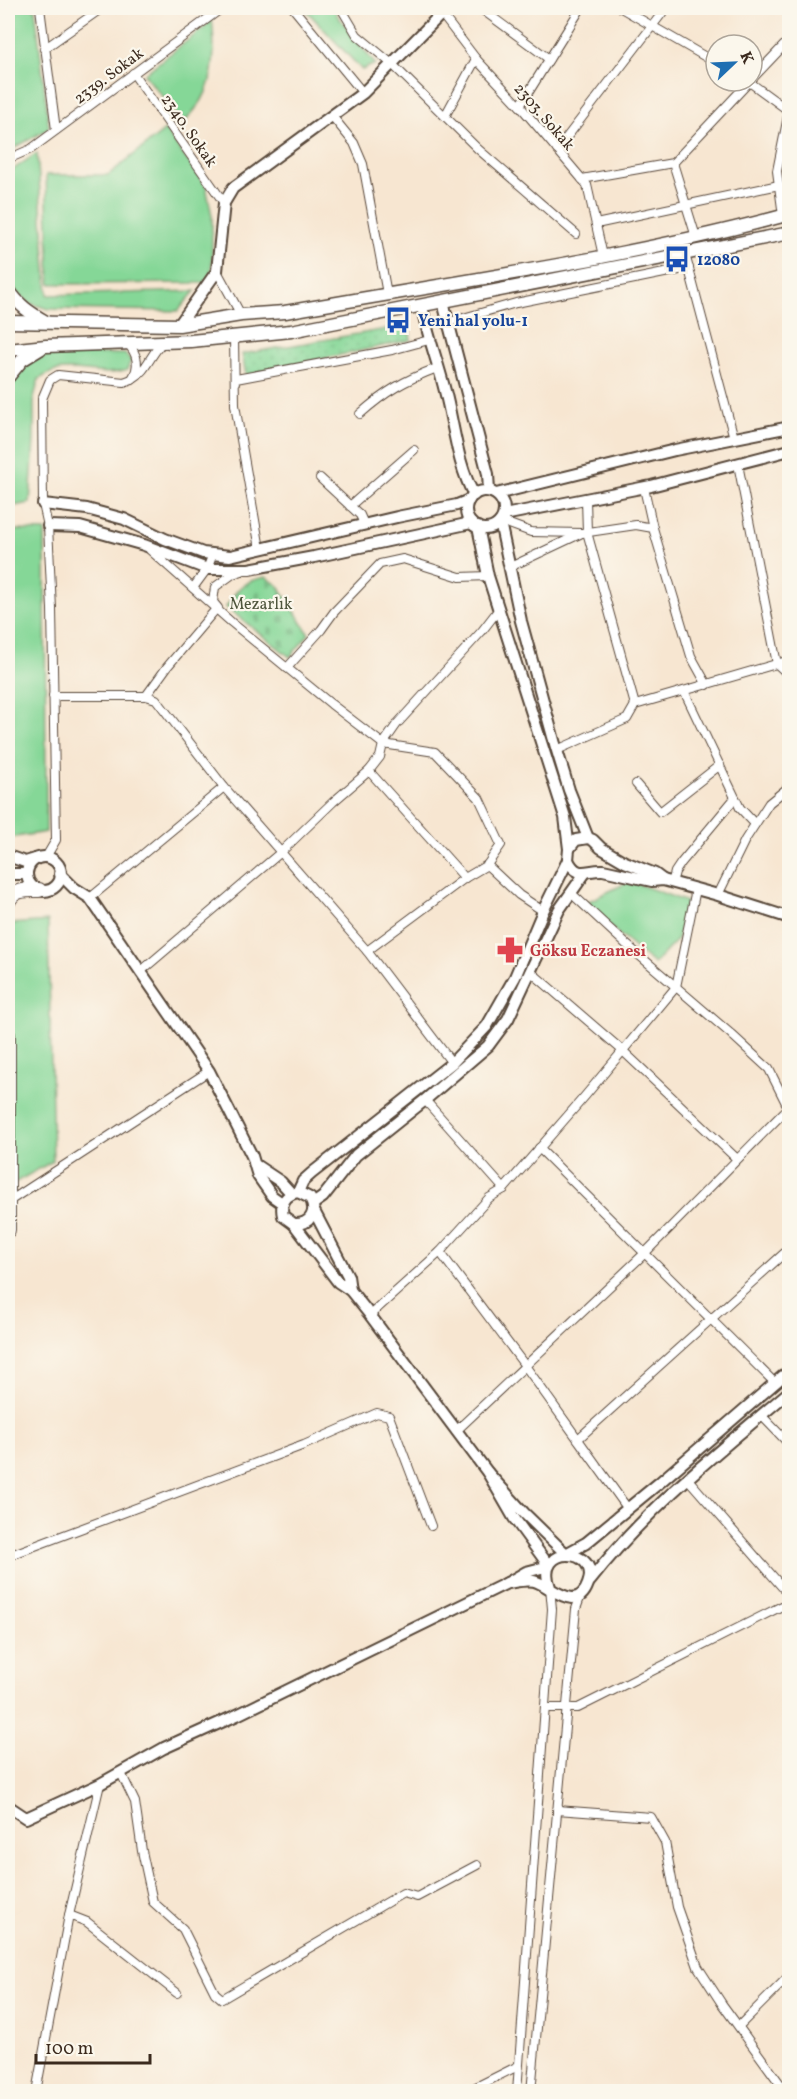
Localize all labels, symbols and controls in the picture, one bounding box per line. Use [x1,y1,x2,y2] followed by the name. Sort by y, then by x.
[704,33,764,93] north arrow
[70,43,149,110] street label: 2339. Sokak
[734,48,759,68] text: K
[508,79,579,156] street label: 2303. Sokak
[155,90,222,172] street label: 2340. Sokak
[662,244,692,274] bus stop icon: 12080
[697,250,740,272] place label: 12080
[383,305,413,335] bus stop icon: Yeni hal yolu-1
[418,311,528,333] place label: Yeni hal yolu-1
[229,594,293,616] park label: Mezarlık
[495,935,525,965] pharmacy icon: Göksu Eczanesi
[530,941,647,963] place label: Göksu Eczanesi
[36,2027,150,2065] scale bar
[45,2037,94,2062] text: 100 m

